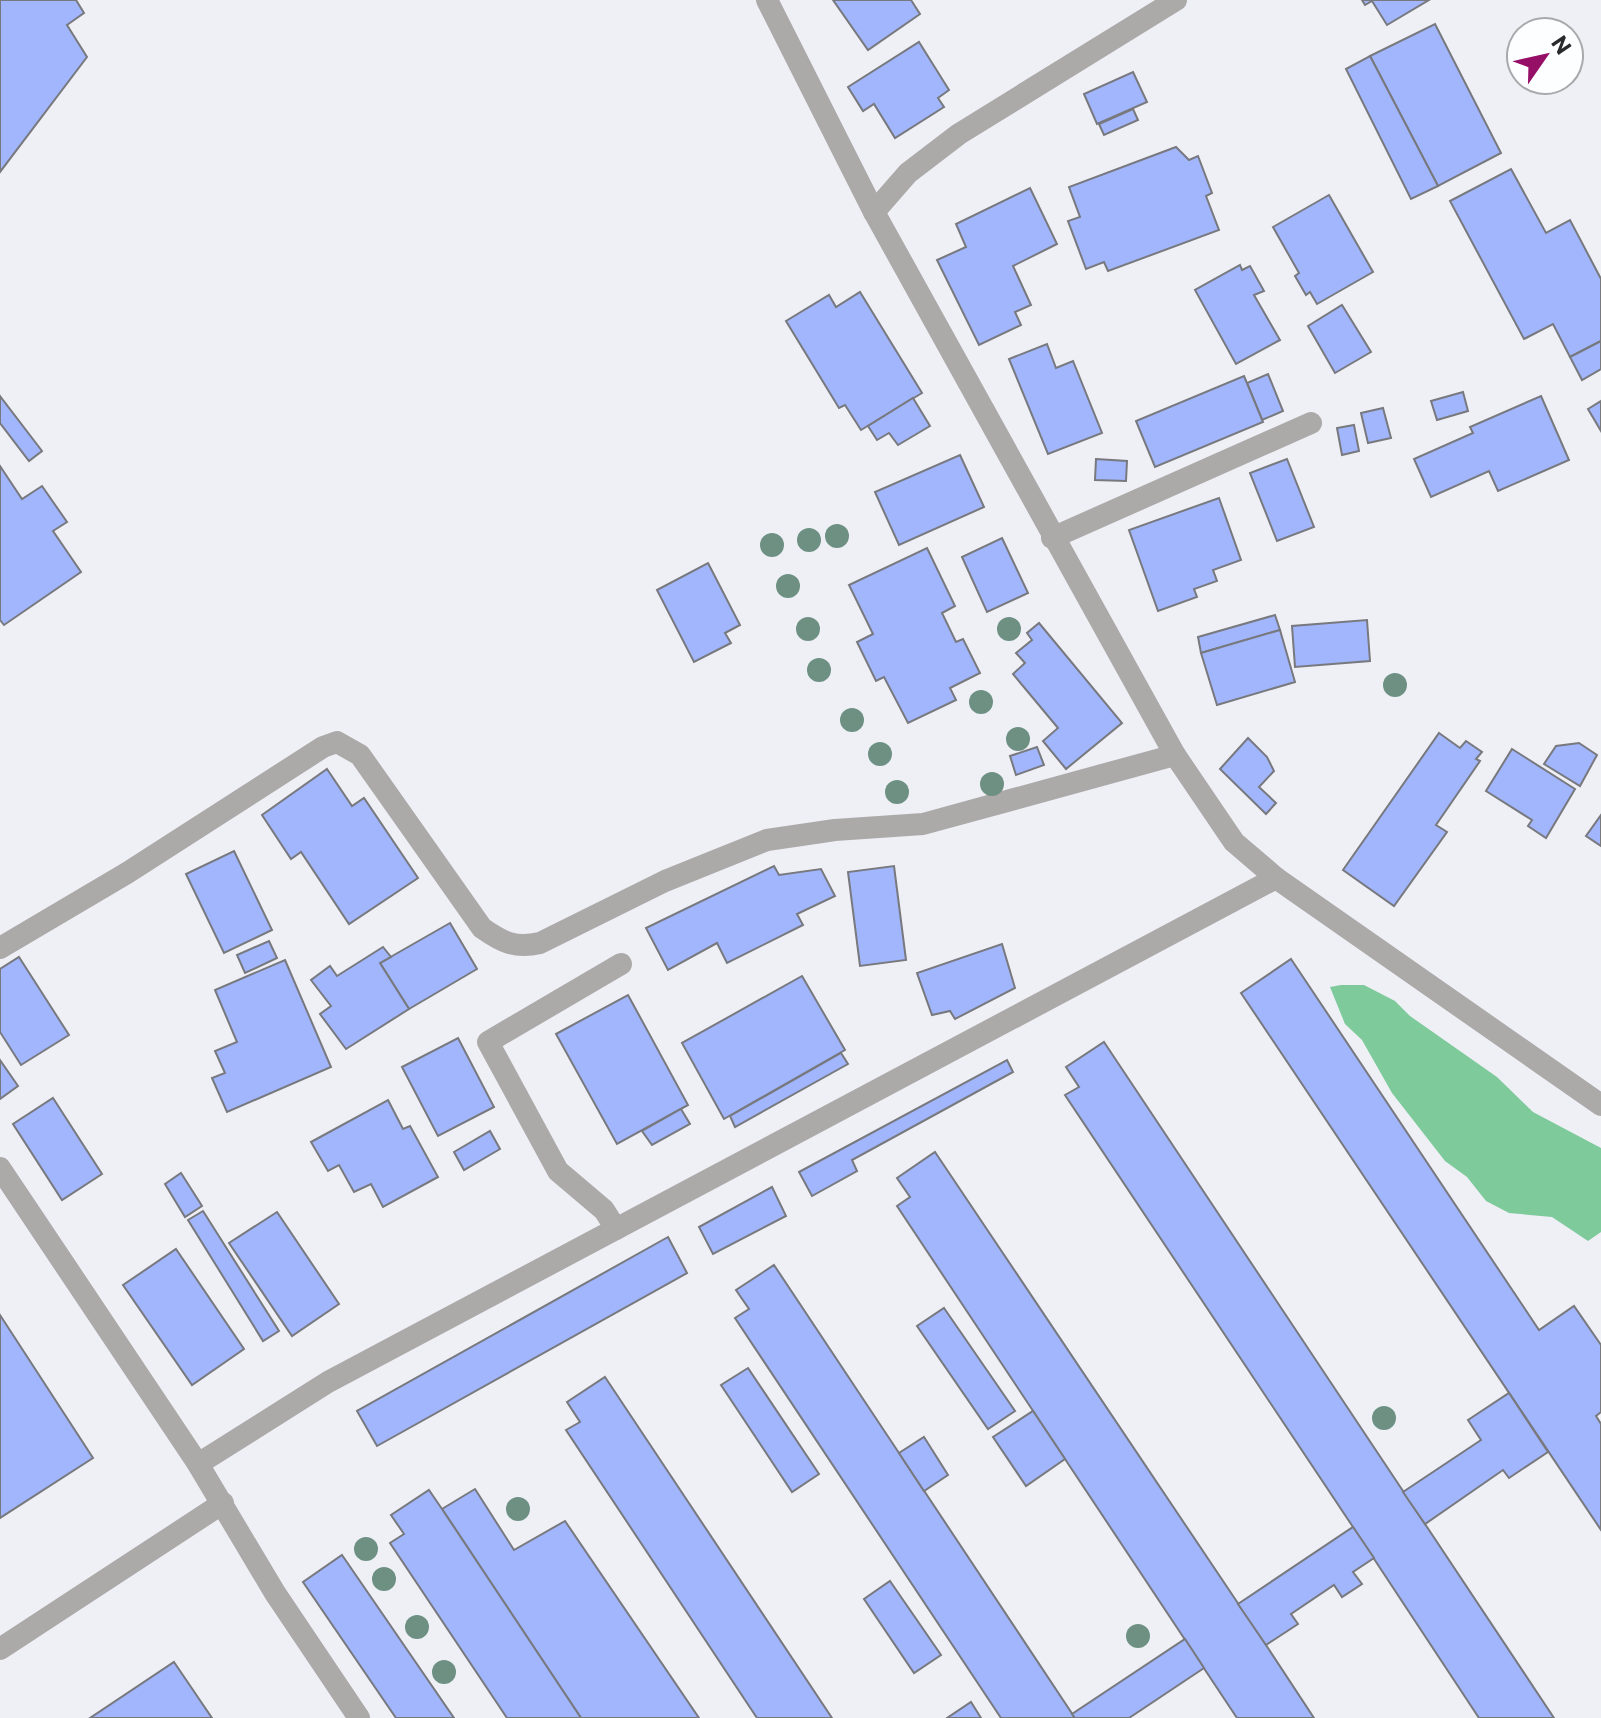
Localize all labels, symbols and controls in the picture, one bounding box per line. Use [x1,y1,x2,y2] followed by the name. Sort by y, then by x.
[1505,16,1585,96] north arrow
[1546,30,1578,59] text: N

